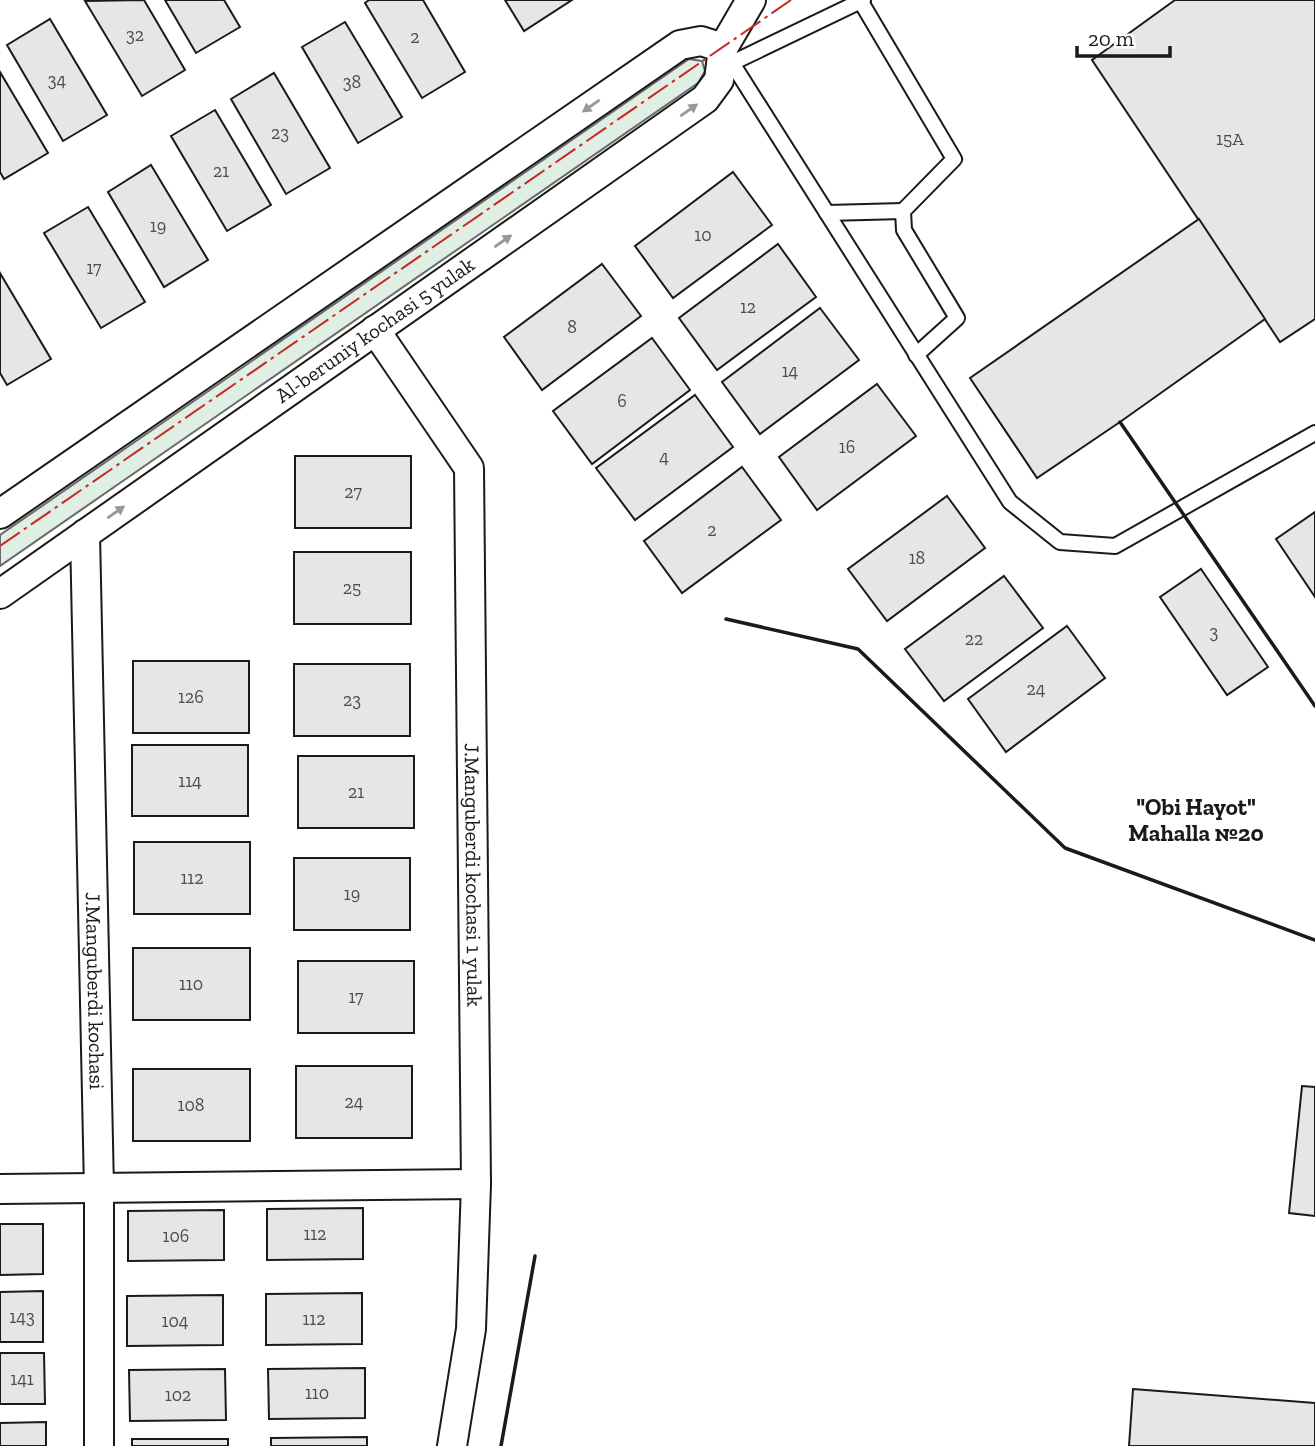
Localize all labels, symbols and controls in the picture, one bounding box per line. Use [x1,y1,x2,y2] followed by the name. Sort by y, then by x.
[1077,14,1170,58] scale bar
[126,24,144,46] house number: 32
[410,26,420,48] house number: 2
[1088,26,1134,51] text: 20 m
[48,69,67,91] house number: 34
[343,71,361,93] house number: 38
[582,99,600,113] one-way arrow
[680,103,698,117] one-way arrow
[271,122,289,144] house number: 23
[1216,128,1244,150] house number: 15A
[213,160,229,182] house number: 21
[150,215,166,237] house number: 19
[694,224,712,246] house number: 10
[494,234,512,248] one-way arrow
[270,251,479,408] street label: Al-beruniy kochasi 5 yulak
[86,257,102,279] house number: 17
[740,296,756,318] house number: 12
[567,316,577,338] house number: 8
[782,360,799,382] house number: 14
[617,390,627,412] house number: 6
[839,436,855,458] house number: 16
[659,446,669,468] house number: 4
[344,481,362,503] house number: 27
[107,505,125,519] one-way arrow
[707,519,717,541] house number: 2
[909,547,925,569] house number: 18
[343,577,361,599] house number: 25
[1210,621,1219,643] house number: 3
[965,628,983,650] house number: 22
[1027,678,1046,700] house number: 24
[178,686,204,708] house number: 126
[343,689,361,711] house number: 23
[460,743,487,1007] street label: J.Manguberdi kochasi 1 yulak
[178,770,202,792] house number: 114
[348,781,364,803] house number: 21
[1128,793,1264,847] district label: "Obi Hayot" Mahalla №20
[180,867,204,889] house number: 112
[344,883,360,905] house number: 19
[81,892,110,1090] street label: J.Manguberdi kochasi
[179,973,203,995] house number: 110
[348,986,364,1008] house number: 17
[345,1091,364,1113] house number: 24
[178,1094,204,1116] house number: 108
[303,1223,327,1245] house number: 112
[163,1225,189,1247] house number: 106
[9,1306,35,1328] house number: 143
[302,1308,326,1330] house number: 112
[162,1310,189,1332] house number: 104
[10,1368,34,1390] house number: 141
[305,1382,329,1404] house number: 110
[165,1384,191,1406] house number: 102

